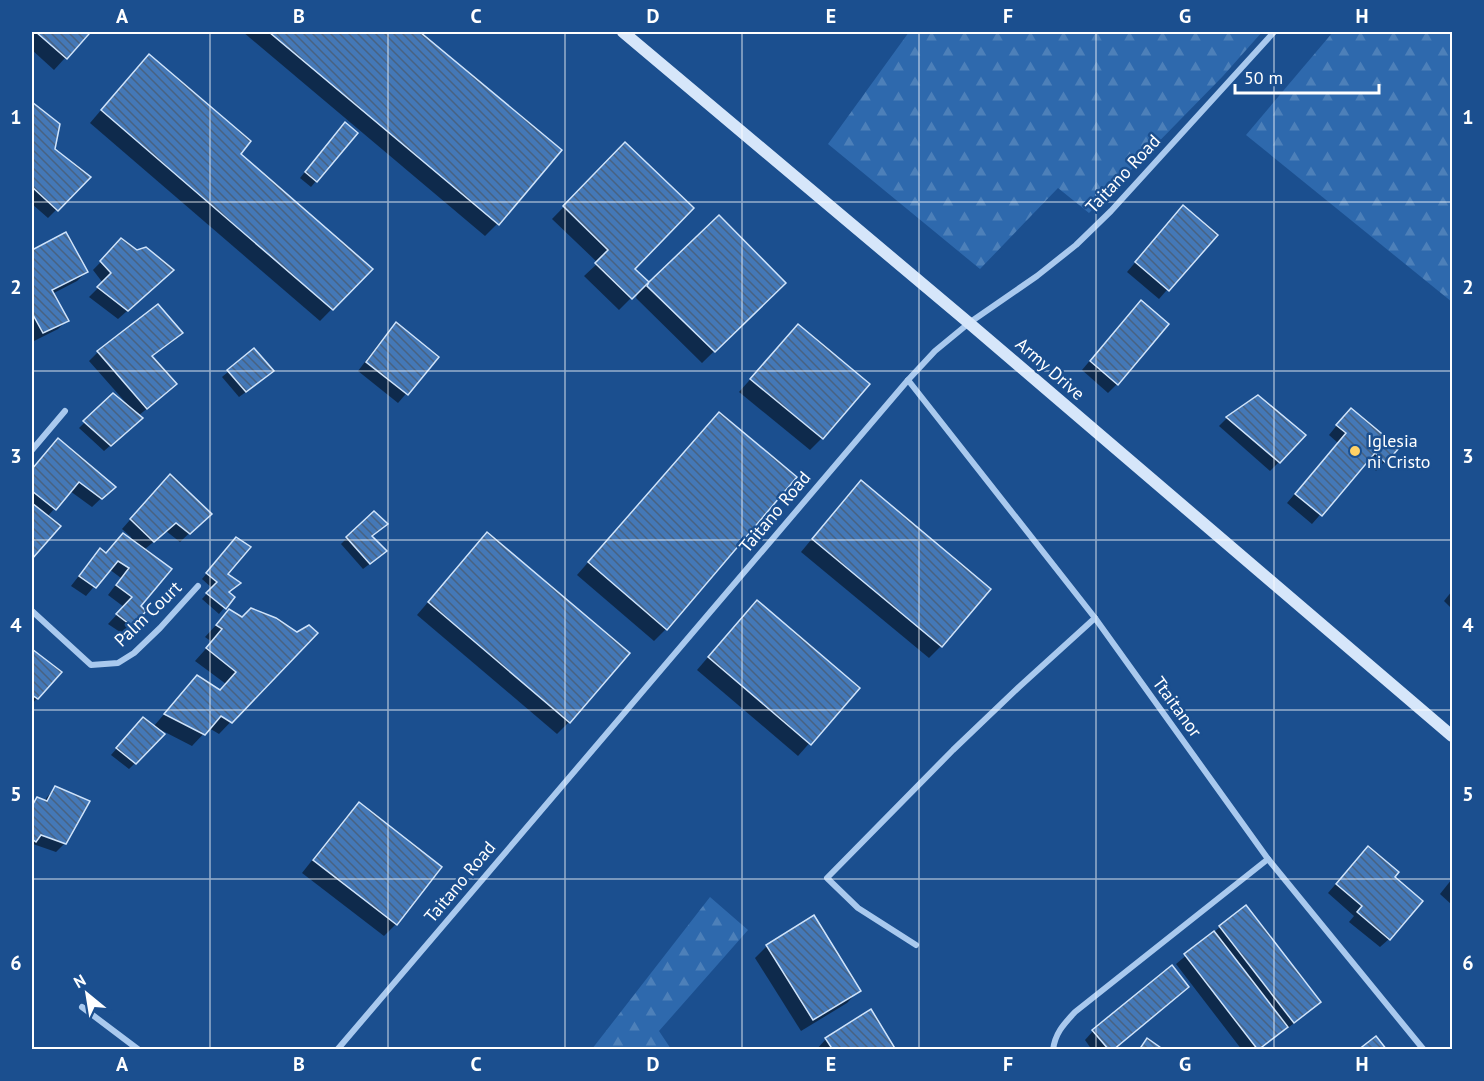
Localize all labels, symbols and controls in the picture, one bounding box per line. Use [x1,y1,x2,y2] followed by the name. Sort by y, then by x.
[116,3,129,29] text: A
[293,3,305,29] text: B
[470,3,482,29] text: C
[647,3,660,29] text: D
[826,3,836,29] text: E
[1003,3,1013,29] text: F
[1179,3,1191,29] text: G
[1355,3,1369,29] text: H
[1235,57,1379,95] scale bar
[1244,66,1283,89] text: 50 m
[10,104,22,130] text: 1
[1462,104,1474,130] text: 1
[1080,130,1165,218] street label: Taitano Road
[10,274,22,300] text: 2
[1462,274,1474,300] text: 2
[1011,332,1090,405] street label: Army Drive
[1367,429,1431,473] place label: Iglesia ni Cristo
[10,443,22,469] text: 3
[1462,443,1474,469] text: 3
[1348,444,1362,458] marker: Iglesia ni Cristo
[734,466,815,557] street label: Taitano Road
[109,576,186,651] street label: Palm Court
[10,612,22,638] text: 4
[1462,612,1474,638] text: 4
[1148,672,1207,742] street label: Ttaitanor
[10,781,22,807] text: 5
[1462,781,1474,807] text: 5
[419,836,500,927] street label: Taitano Road
[10,950,22,976] text: 6
[1462,950,1474,976] text: 6
[57,964,117,1024] north arrow
[70,970,89,992] text: N
[116,1051,129,1077] text: A
[293,1051,305,1077] text: B
[470,1051,482,1077] text: C
[647,1051,660,1077] text: D
[826,1051,836,1077] text: E
[1003,1051,1013,1077] text: F
[1179,1051,1191,1077] text: G
[1355,1051,1369,1077] text: H

